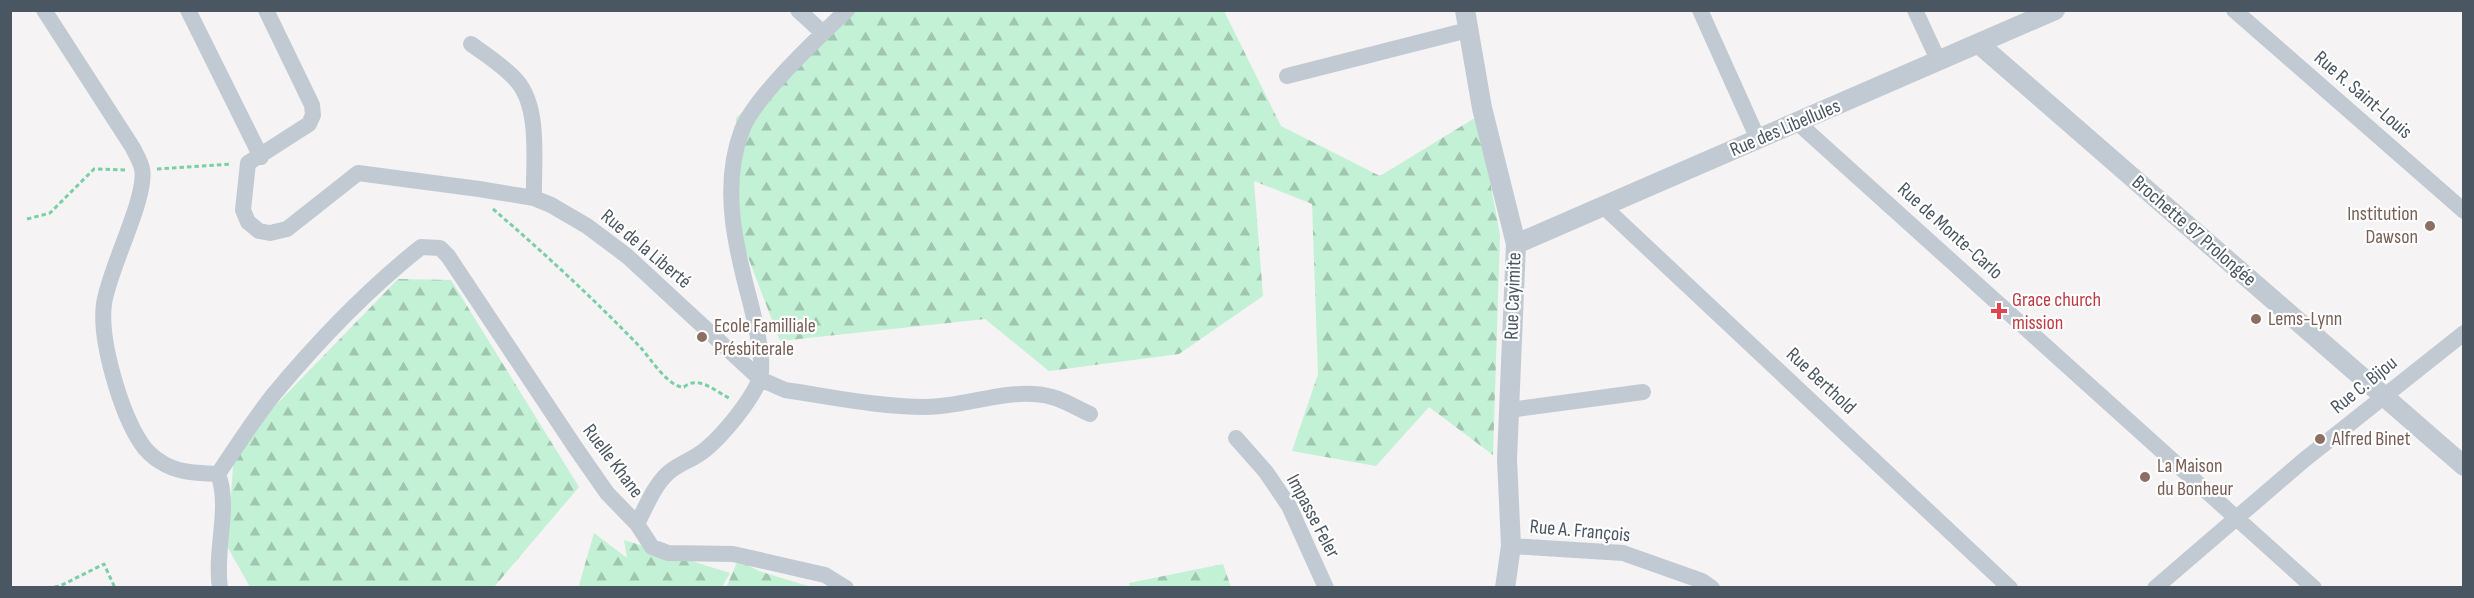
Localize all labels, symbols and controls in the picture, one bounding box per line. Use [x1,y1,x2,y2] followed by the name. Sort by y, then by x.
[2309,46,2417,144] street label: Rue R. Saint-Louis
[1726,94,1844,162] street label: Rue des Libellules
[2127,170,2261,292] street label: Brochette 97 Prolongée
[1892,177,2008,285] street label: Rue de Monte-Carlo
[2347,202,2418,249] place label: Institution Dawson
[596,204,696,294] street label: Rue de la Liberté
[2423,219,2437,233] marker: Institution Dawson
[1499,252,1527,340] street label: Rue Cayimite
[2012,288,2101,335] place label: Grace church mission
[1990,302,2008,320] marker: Grace church mission
[2268,307,2342,331] place label: Lems-Lynn
[2249,312,2263,326] marker: Lems-Lynn
[714,314,816,361] place label: Ecole Familliale Présbiterale
[695,330,709,344] marker: Ecole Familliale Présbiterale
[1781,343,1861,419] street label: Rue Berthold
[2326,351,2402,419] street label: Rue C. Bijou
[577,419,649,503] street label: Ruelle Khane
[2331,427,2411,451] place label: Alfred Binet
[2313,432,2327,446] marker: Alfred Binet
[2157,454,2234,501] place label: La Maison du Bonheur
[1281,470,1345,562] street label: Impasse Feler
[2138,470,2152,484] marker: La Maison du Bonheur
[1529,515,1631,547] street label: Rue A. François

